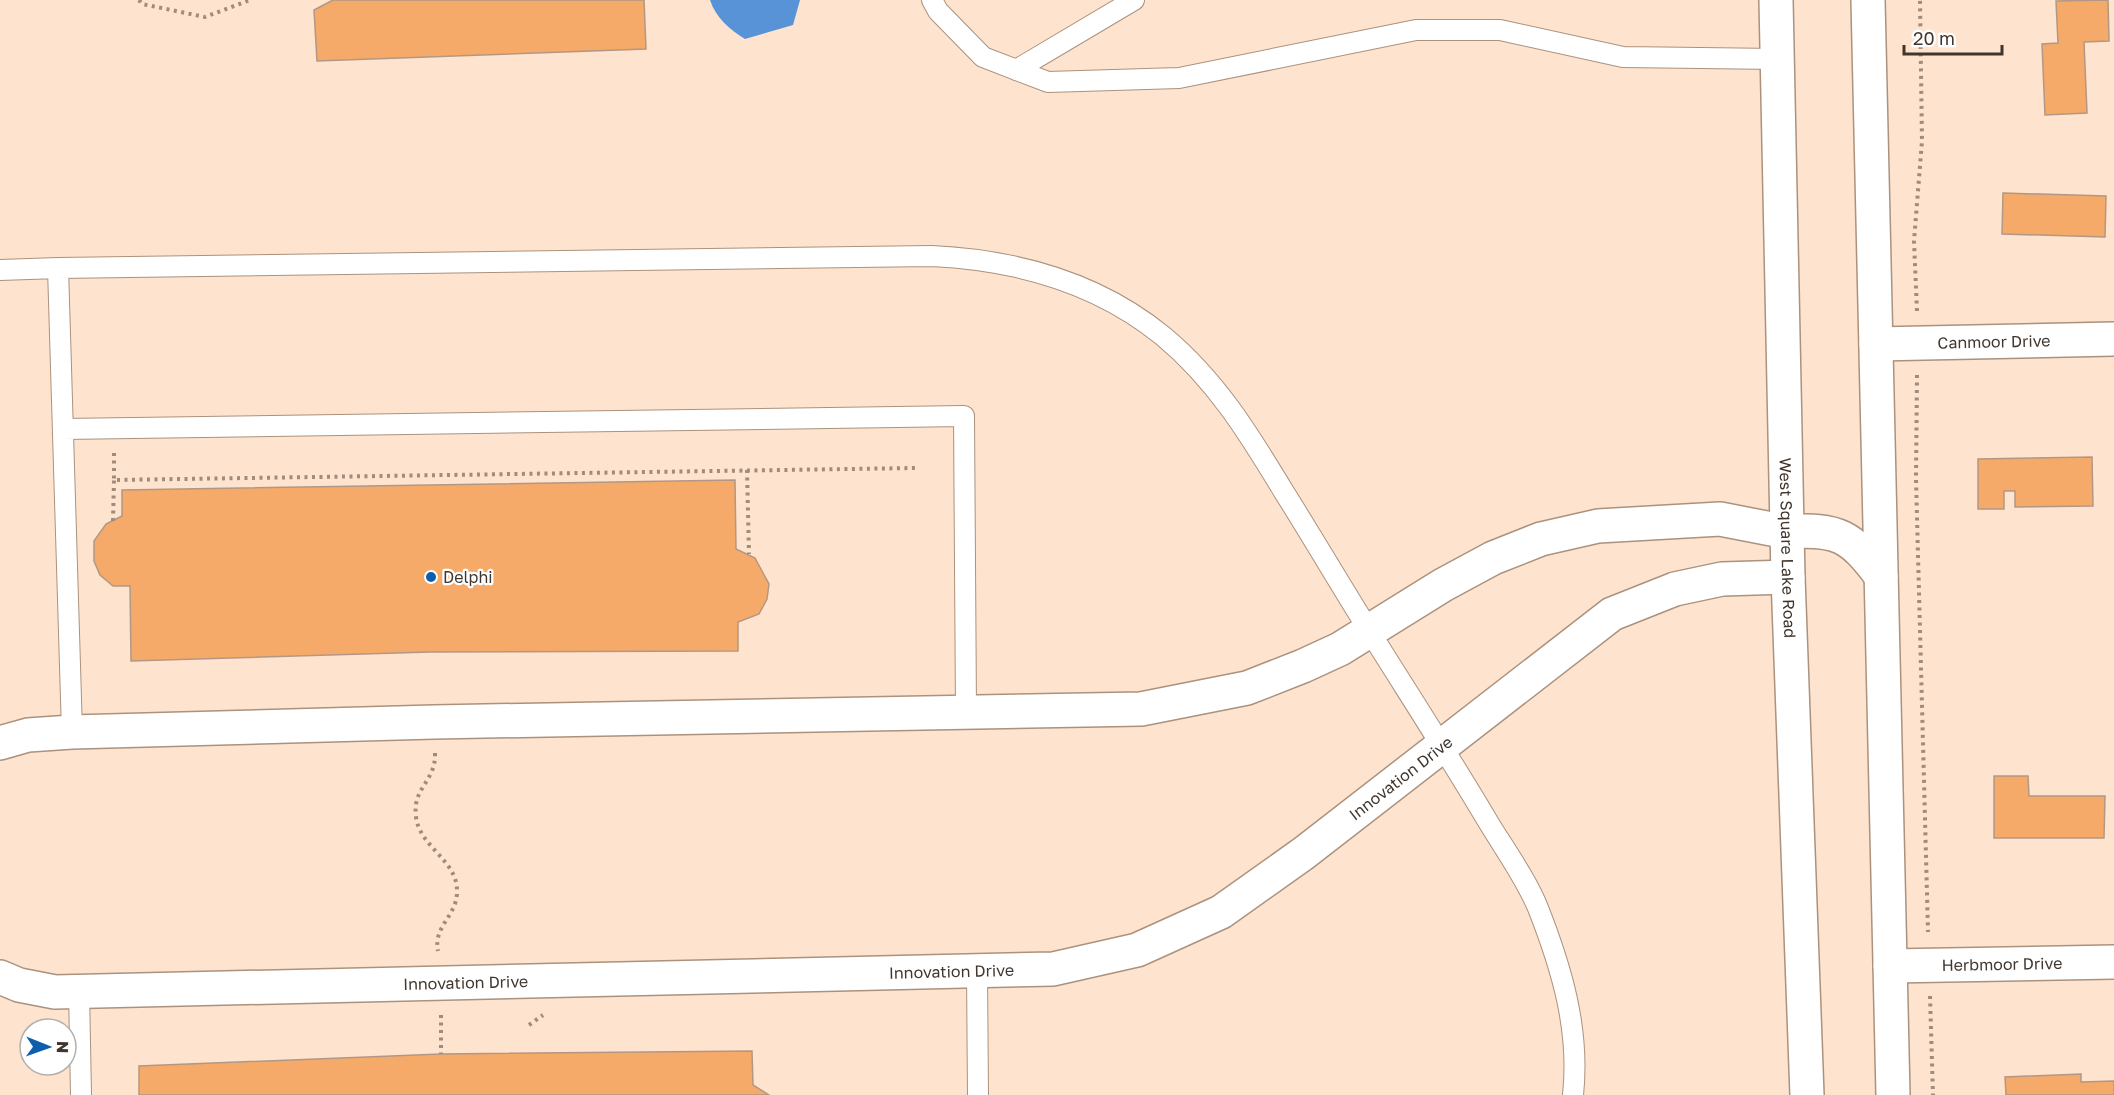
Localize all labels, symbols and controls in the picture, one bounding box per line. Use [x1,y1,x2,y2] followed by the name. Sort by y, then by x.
[1904,18,2002,56] scale bar
[1913,27,1955,49] text: 20 m
[1937,330,2051,353] street label: Canmoor Drive
[1776,457,1800,639] street label: West Square Lake Road
[443,567,493,587] place label: Delphi
[424,570,438,584] marker: Delphi
[1345,732,1456,824] street label: Innovation Drive
[1941,953,2063,975] street label: Herbmoor Drive
[889,960,1014,983] street label: Innovation Drive
[403,971,528,994] street label: Innovation Drive
[18,1017,78,1077] north arrow
[53,1041,73,1054] text: N

